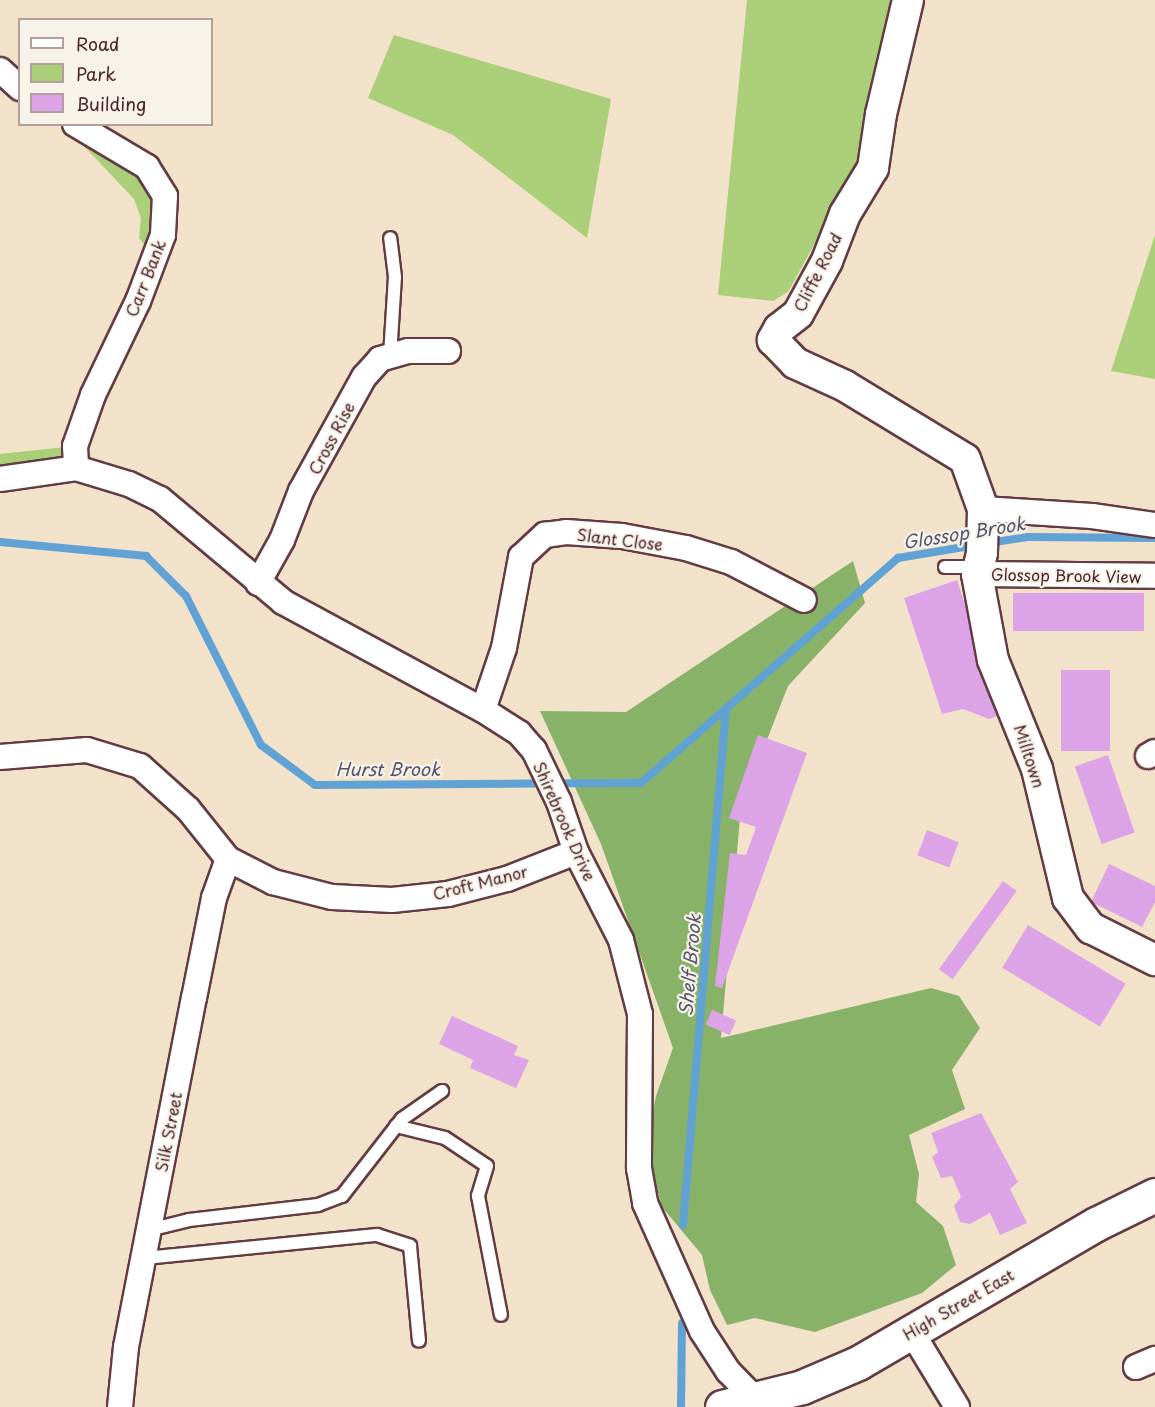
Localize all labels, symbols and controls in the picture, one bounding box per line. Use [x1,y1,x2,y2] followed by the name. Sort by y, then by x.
[18,18,213,126] legend
[76,30,120,57] text: Road
[76,60,116,87] text: Park
[76,90,146,117] text: Building
[789,229,845,315] street label: Cliffe Road
[121,237,169,319] street label: Carr Bank
[304,399,358,477] street label: Cross Rise
[901,513,1027,553] water label: Glossop Brook
[576,524,664,554] street label: Slant Close
[990,564,1142,586] street label: Glossop Brook View
[1011,722,1049,790] street label: Milltown
[335,758,441,780] water label: Hurst Brook
[530,758,600,884] street label: Shirebrook Drive
[430,861,530,903] street label: Croft Manor
[675,913,705,1017] water label: Shelf Brook
[151,1090,185,1174] street label: Silk Street
[898,1264,1018,1344] street label: High Street East

